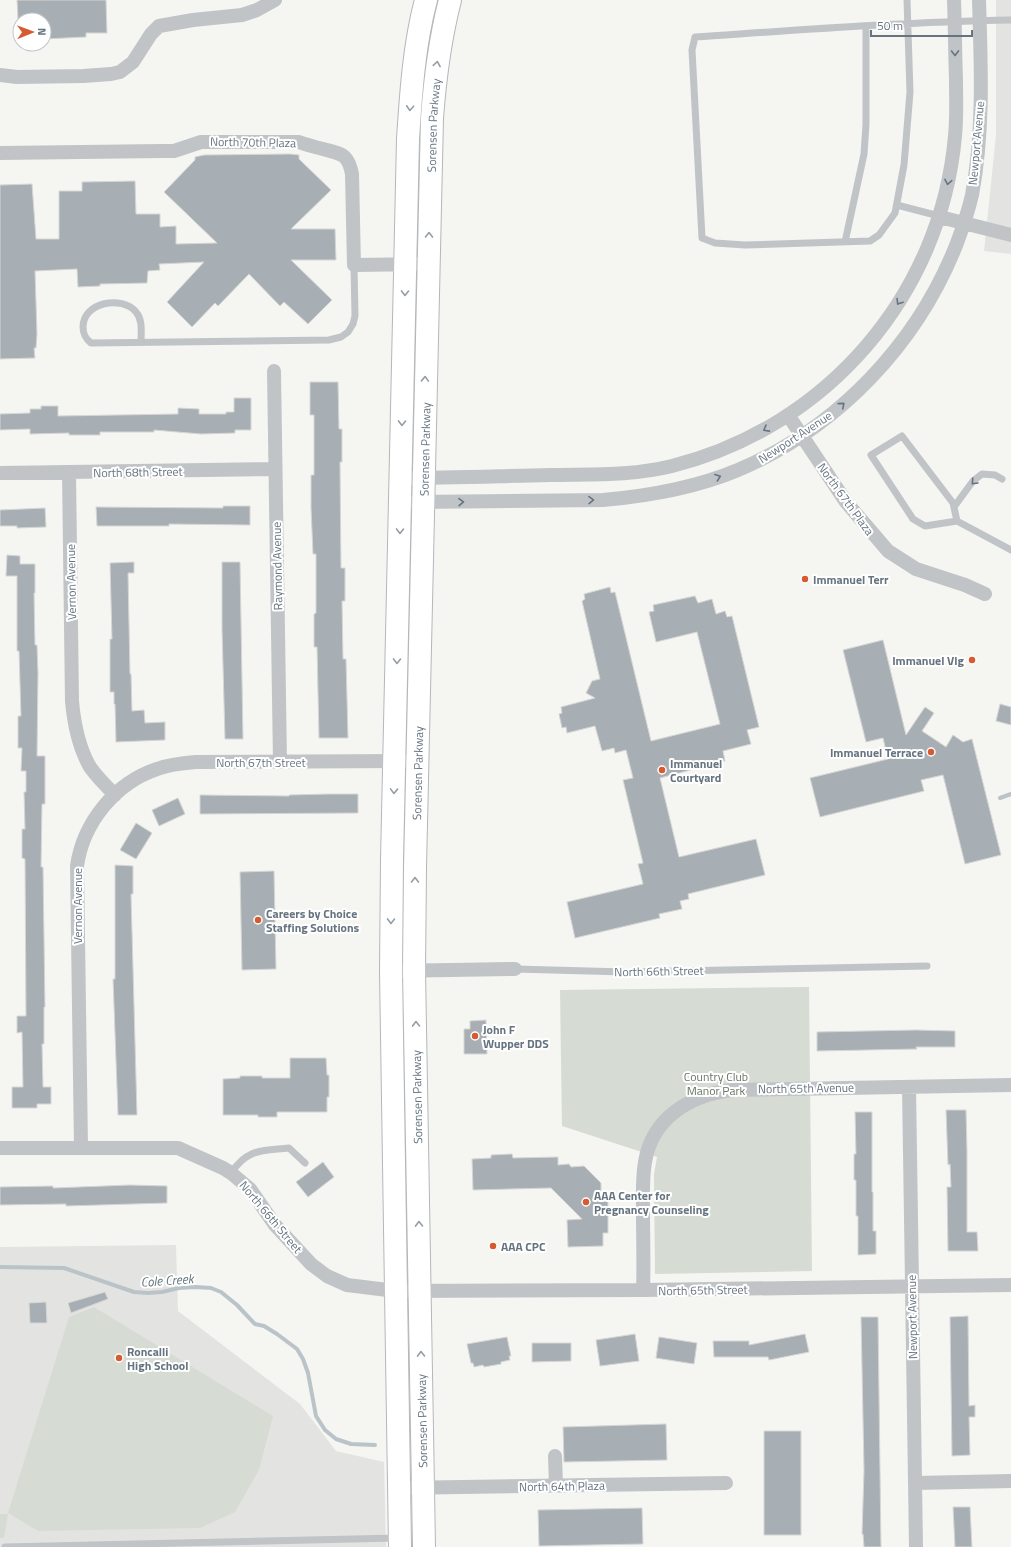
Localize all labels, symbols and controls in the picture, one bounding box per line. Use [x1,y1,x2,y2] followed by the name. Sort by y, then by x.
[12,12,52,52] north arrow
[871,12,972,38] scale bar
[877,16,903,35] text: 50 m
[34,28,50,36] text: N
[951,50,959,56] one-way arrow
[433,61,441,67] one-way arrow
[421,77,445,172] street label: Sorensen Parkway
[963,100,989,186] street label: Newport Avenue
[405,105,414,111] one-way arrow
[210,132,296,152] street label: North 70th Plaza
[944,179,953,185] one-way arrow
[424,232,433,238] one-way arrow
[401,290,409,296] one-way arrow
[896,298,904,305] one-way arrow
[421,376,429,382] one-way arrow
[414,402,435,496] street label: Sorensen Parkway
[837,402,845,410] one-way arrow
[754,406,836,468] street label: Newport Avenue
[398,420,406,426] one-way arrow
[762,424,770,432] one-way arrow
[813,459,879,539] street label: North 67th Plaza
[93,462,184,482] street label: North 68th Street
[715,474,722,482] one-way arrow
[971,477,979,485] one-way arrow
[588,496,594,504] one-way arrow
[458,498,464,506] one-way arrow
[267,522,287,610] street label: Raymond Avenue
[396,528,404,534] one-way arrow
[61,544,81,620] street label: Vernon Avenue
[813,570,889,589] place label: Immanuel Terr
[800,574,810,584] marker: Immanuel Terr
[892,651,965,670] place label: Immanuel Vlg
[967,655,977,665] marker: Immanuel Vlg
[393,658,401,664] one-way arrow
[407,726,428,820] street label: Sorensen Parkway
[830,743,923,762] place label: Immanuel Terrace
[926,747,936,757] marker: Immanuel Terrace
[216,753,307,772] street label: North 67th Street
[670,754,722,787] place label: Immanuel Courtyard
[657,765,667,775] marker: Immanuel Courtyard
[390,788,398,794] one-way arrow
[68,868,87,944] street label: Vernon Avenue
[411,877,419,883] one-way arrow
[266,904,360,937] place label: Careers by Choice Staffing Solutions
[253,915,263,925] marker: Careers by Choice Staffing Solutions
[387,918,395,924] one-way arrow
[614,961,705,981] street label: North 66th Street
[483,1020,549,1053] place label: John F Wupper DDS
[412,1021,420,1027] one-way arrow
[470,1031,480,1041] marker: John F Wupper DDS
[407,1050,427,1144] street label: Sorensen Parkway
[684,1067,748,1100] park label: Country Club Manor Park
[758,1078,854,1098] street label: North 65th Avenue
[235,1177,308,1258] street label: North 66th Street
[594,1186,709,1219] place label: AAA Center for Pregnancy Counseling
[581,1197,591,1207] marker: AAA Center for Pregnancy Counseling
[415,1221,423,1227] one-way arrow
[501,1237,546,1256] place label: AAA CPC
[488,1241,498,1251] marker: AAA CPC
[140,1268,196,1292] water label: Cole Creek
[902,1275,922,1359] street label: Newport Avenue
[658,1280,749,1300] street label: North 65th Street
[127,1342,188,1375] place label: Roncalli High School
[417,1351,425,1357] one-way arrow
[114,1353,124,1363] marker: Roncalli High School
[412,1374,432,1468] street label: Sorensen Parkway
[519,1476,605,1496] street label: North 64th Plaza

